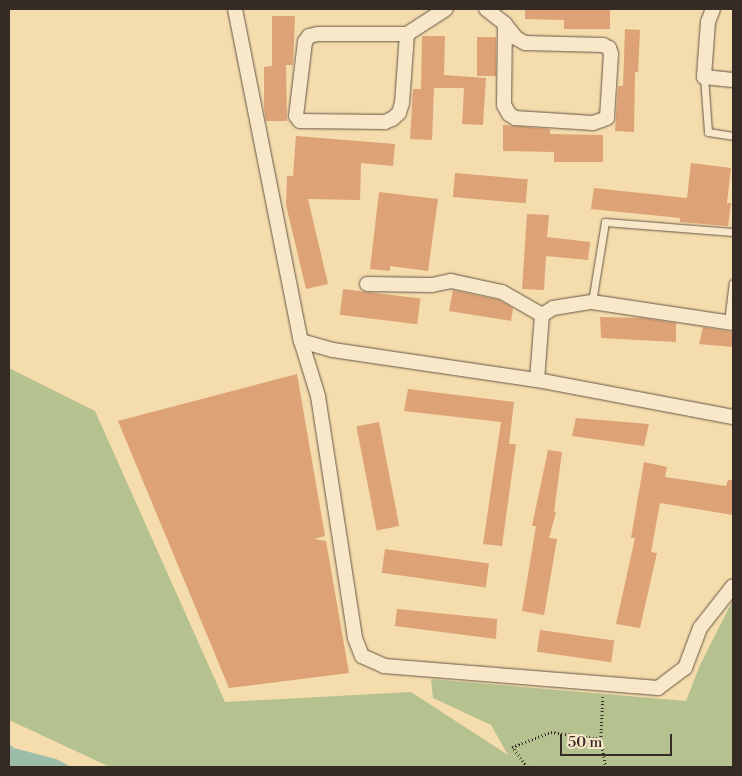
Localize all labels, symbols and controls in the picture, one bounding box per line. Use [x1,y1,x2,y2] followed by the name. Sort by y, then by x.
[562,724,674,756] scale bar
[568,733,602,752] text: 50 m

